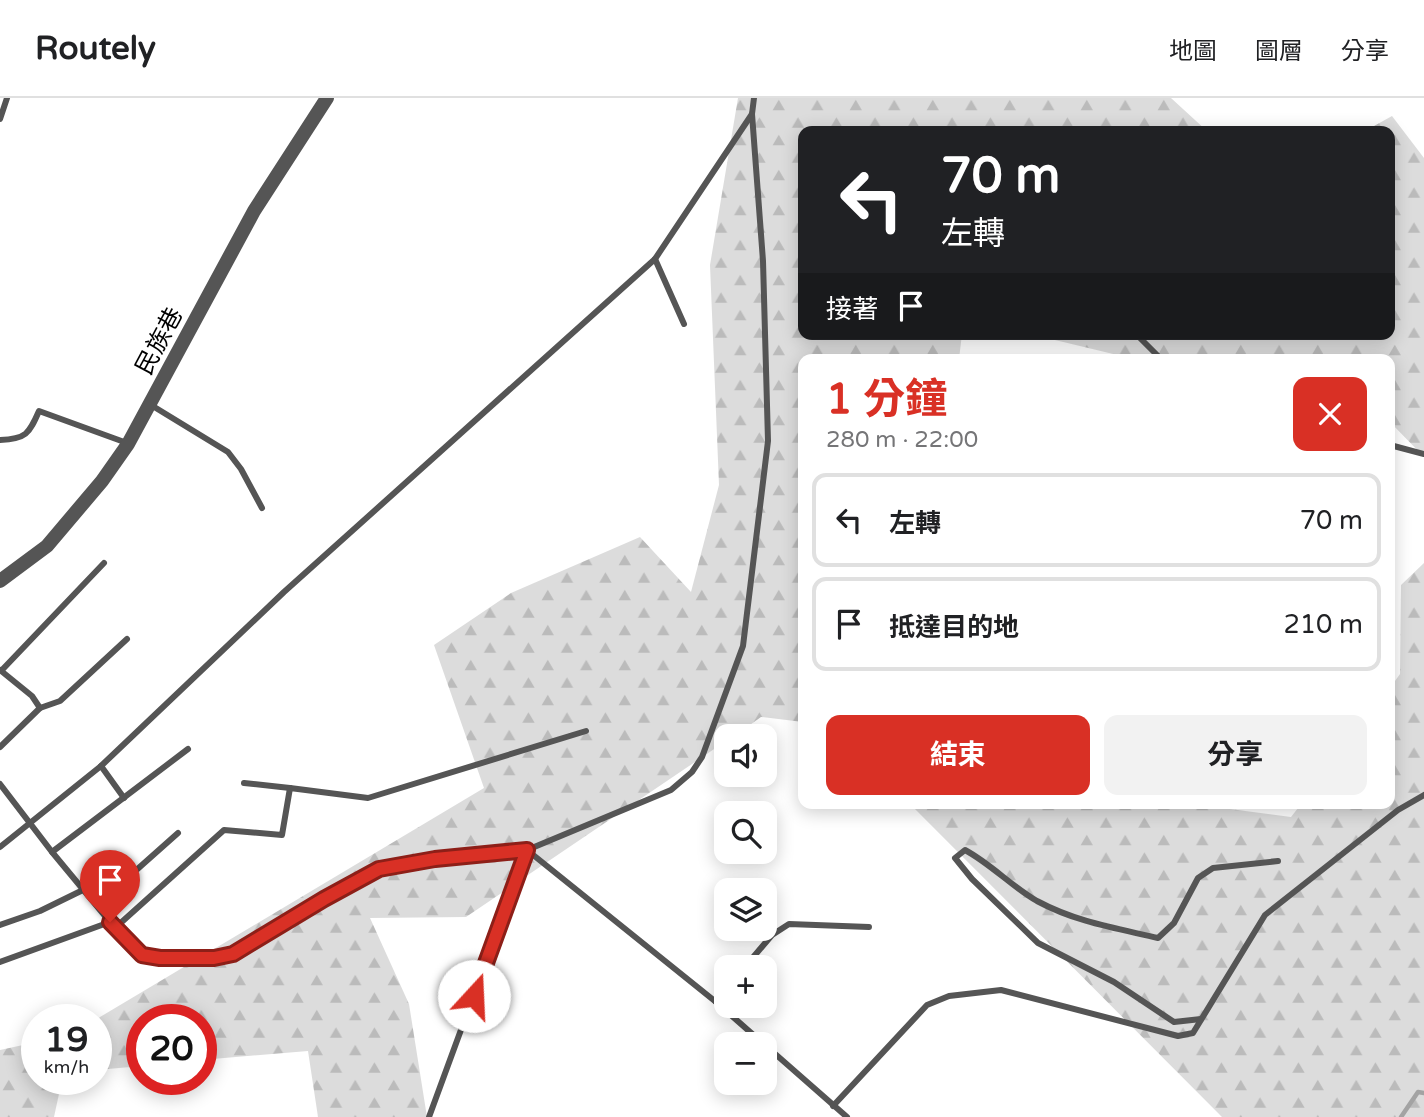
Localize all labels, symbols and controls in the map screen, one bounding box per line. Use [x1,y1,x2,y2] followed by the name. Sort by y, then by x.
[35,29,156,68] text: Routely
[1169,37,1217,66] text: 地圖
[1255,37,1303,66] text: 圖層
[1341,37,1389,66] text: 分享
[941,147,1060,206] text: 70 m
[826,154,917,245] icon: left
[941,215,1005,253] text: 左轉
[892,287,930,325] icon: arrive
[826,294,878,325] text: 接著
[130,303,189,380] street label: 民族巷
[826,374,947,425] text: 1 分鐘
[1293,377,1367,451] button: close
[826,426,978,454] text: 280 m · 22:00
[830,501,868,539] icon: left
[1300,505,1363,536] text: 70 m
[889,508,941,539] text: 左轉
[830,605,868,643] icon: arrive
[1283,609,1363,640] text: 210 m
[889,612,1019,643] text: 抵達目的地
[826,715,1090,795] button: 結束
[1104,715,1367,795] button: 分享
[714,724,777,1095] map controls
[714,724,777,787] button: sound
[714,801,777,864] button: search
[80,850,140,922] pin
[91,861,129,899] icon: arrive
[714,878,777,941] button: layers
[714,955,777,1018] button: +
[437,959,511,1033] position arrow
[126,1004,217,1095] speed limit sign: 20
[45,1019,88,1061] text: 19
[714,1032,777,1095] button: −
[44,1056,89,1078] text: km/h

